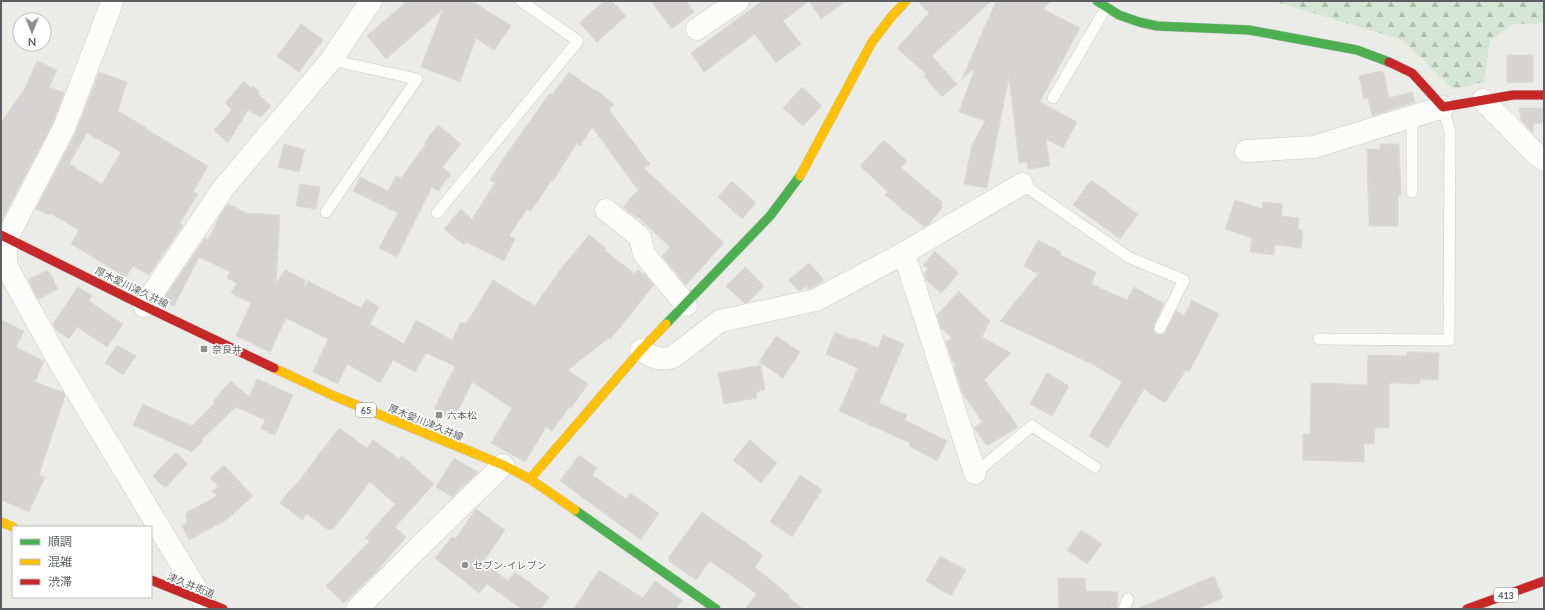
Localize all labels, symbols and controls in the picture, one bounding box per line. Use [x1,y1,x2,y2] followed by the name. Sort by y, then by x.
[12,12,52,52] north arrow
[28,36,36,49] text: N
[93,264,171,310] street label: 厚木愛川津久井線
[212,343,242,355] place label: 奈良井
[199,344,209,354] marker: 奈良井
[387,401,465,443] street label: 厚木愛川津久井線
[356,403,376,417] road number: 65
[447,409,477,421] place label: 六本松
[434,410,444,420] marker: 六本松
[12,526,152,598] legend
[48,534,72,549] text: 順調
[48,554,72,569] text: 混雑
[473,559,547,571] place label: セブン-イレブン
[460,560,470,570] marker: セブン-イレブン
[166,570,216,600] street label: 津久井街道
[48,574,72,589] text: 渋滞
[1494,588,1518,602] road number: 413

